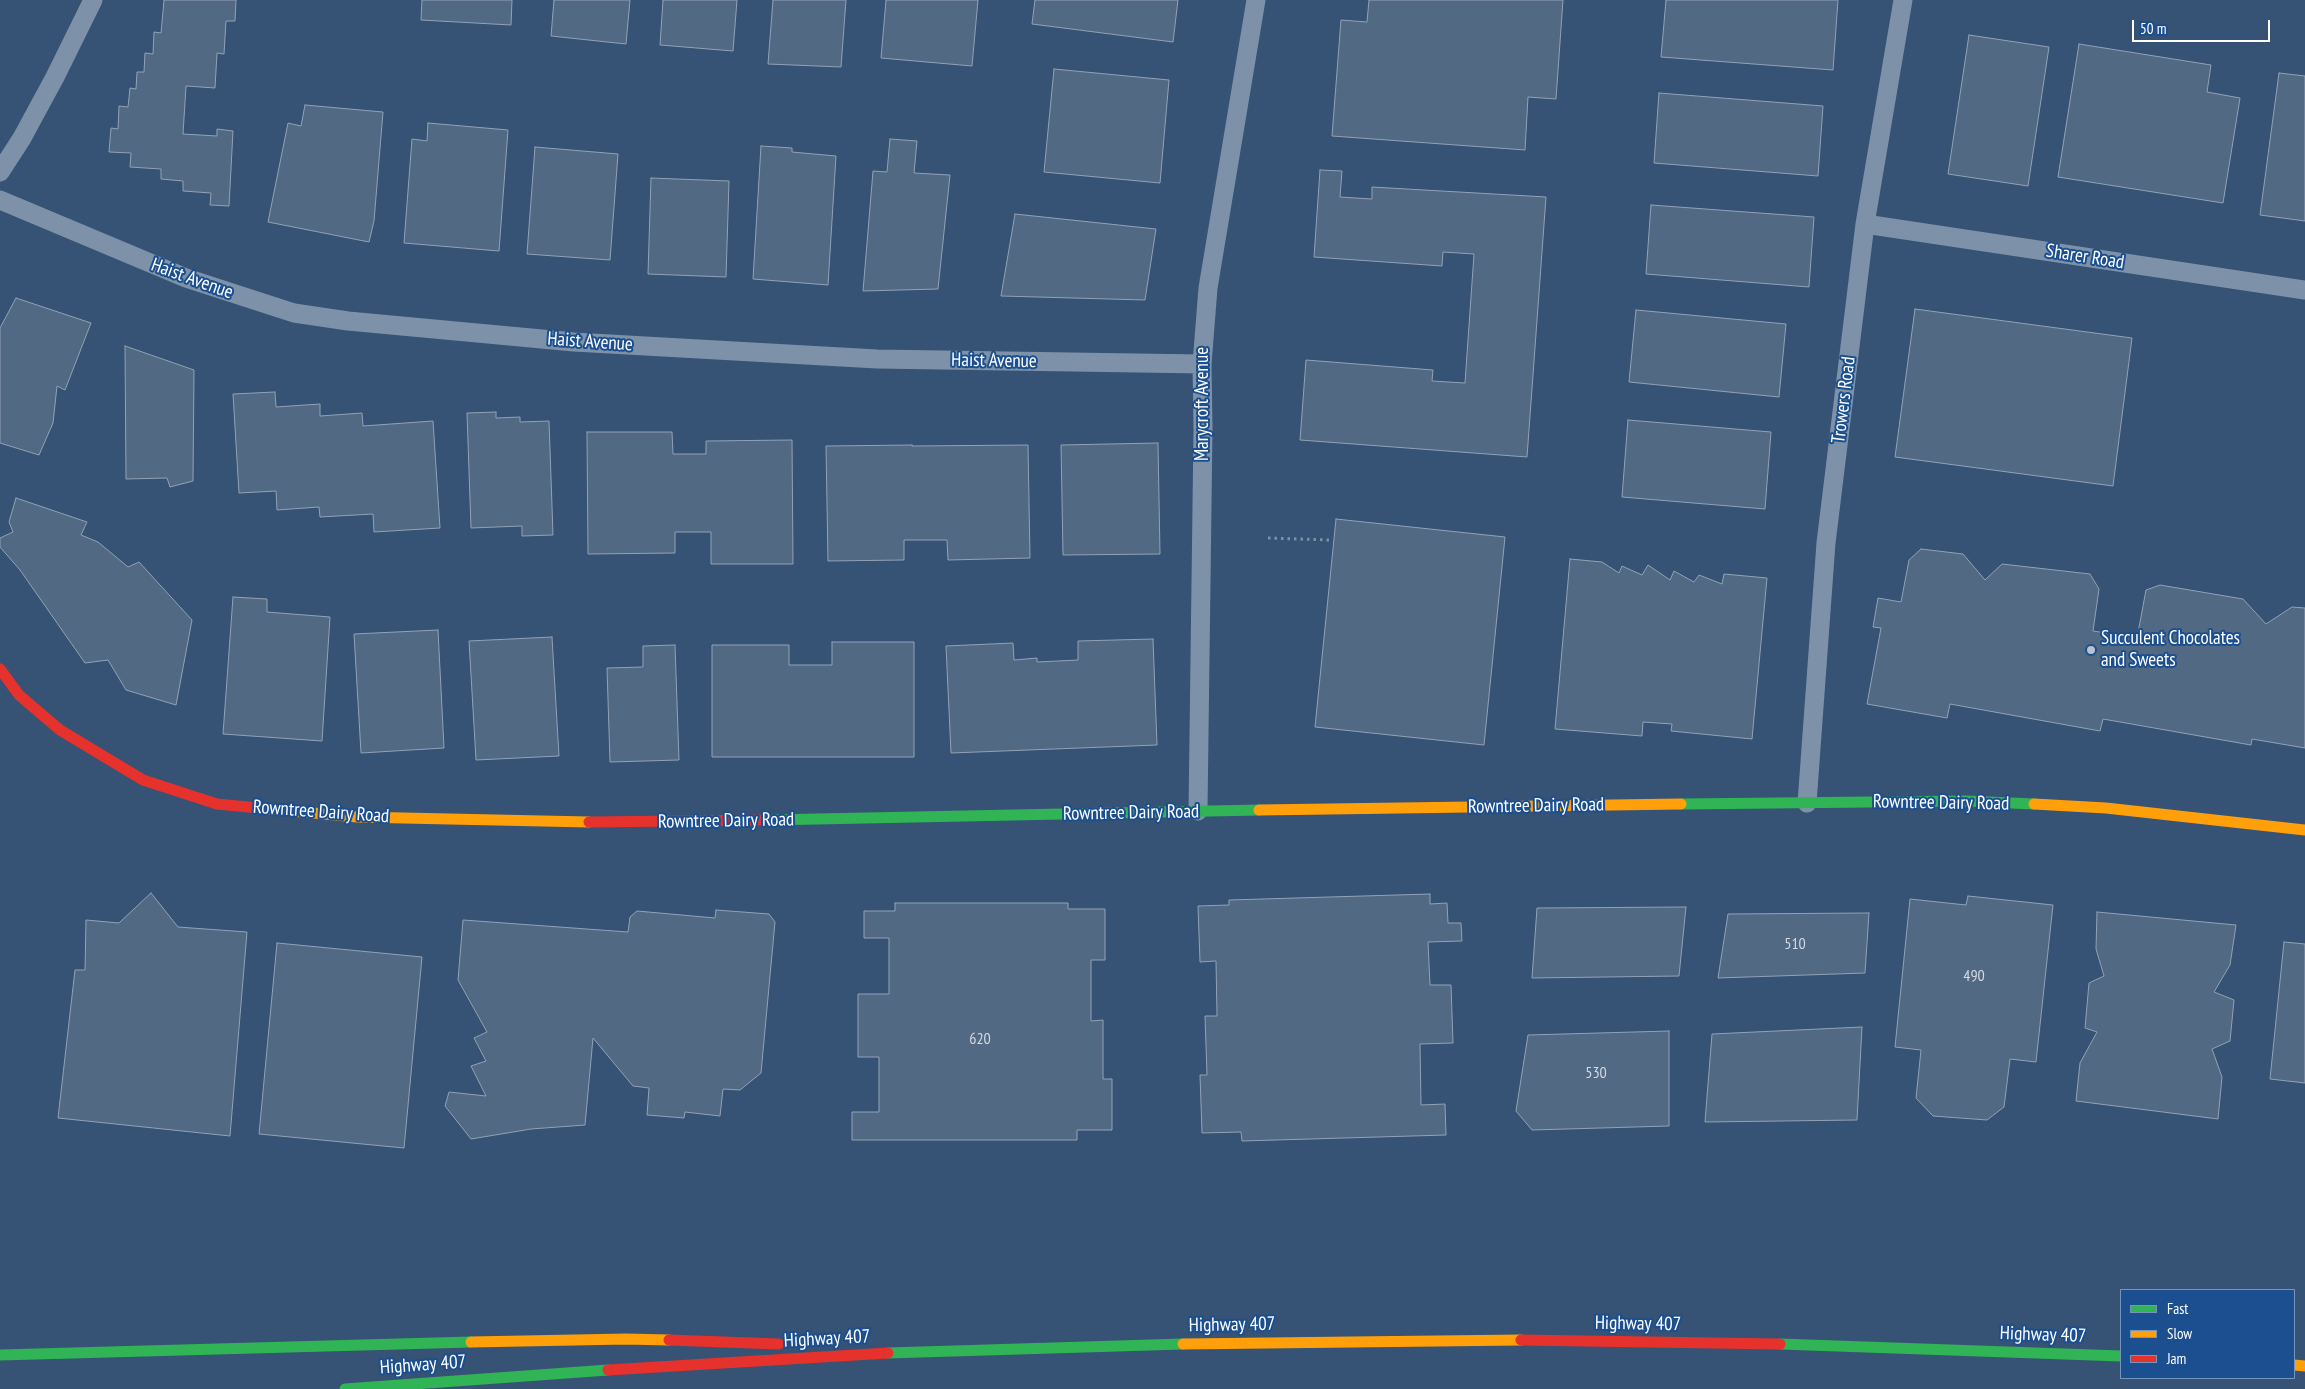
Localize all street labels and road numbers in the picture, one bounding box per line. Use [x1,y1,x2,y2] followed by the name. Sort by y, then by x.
[2044,240,2126,274] street label: Sharer Road
[148,254,236,304] street label: Haist Avenue
[546,328,634,356] street label: Haist Avenue
[1192,347,1214,461] street label: Marycroft Avenue
[951,349,1037,373] street label: Haist Avenue
[1827,355,1861,445] street label: Trowers Road
[1873,790,2009,816] street label: Rowntree Dairy Road
[1468,793,1604,819] street label: Rowntree Dairy Road
[252,796,390,828] street label: Rowntree Dairy Road
[1063,800,1199,826] street label: Rowntree Dairy Road
[658,808,794,834] street label: Rowntree Dairy Road
[1595,1312,1681,1336] street label: Highway 407
[1189,1313,1275,1337] street label: Highway 407
[1999,1322,2087,1348] street label: Highway 407
[783,1325,871,1353] street label: Highway 407
[379,1351,467,1379] street label: Highway 407

